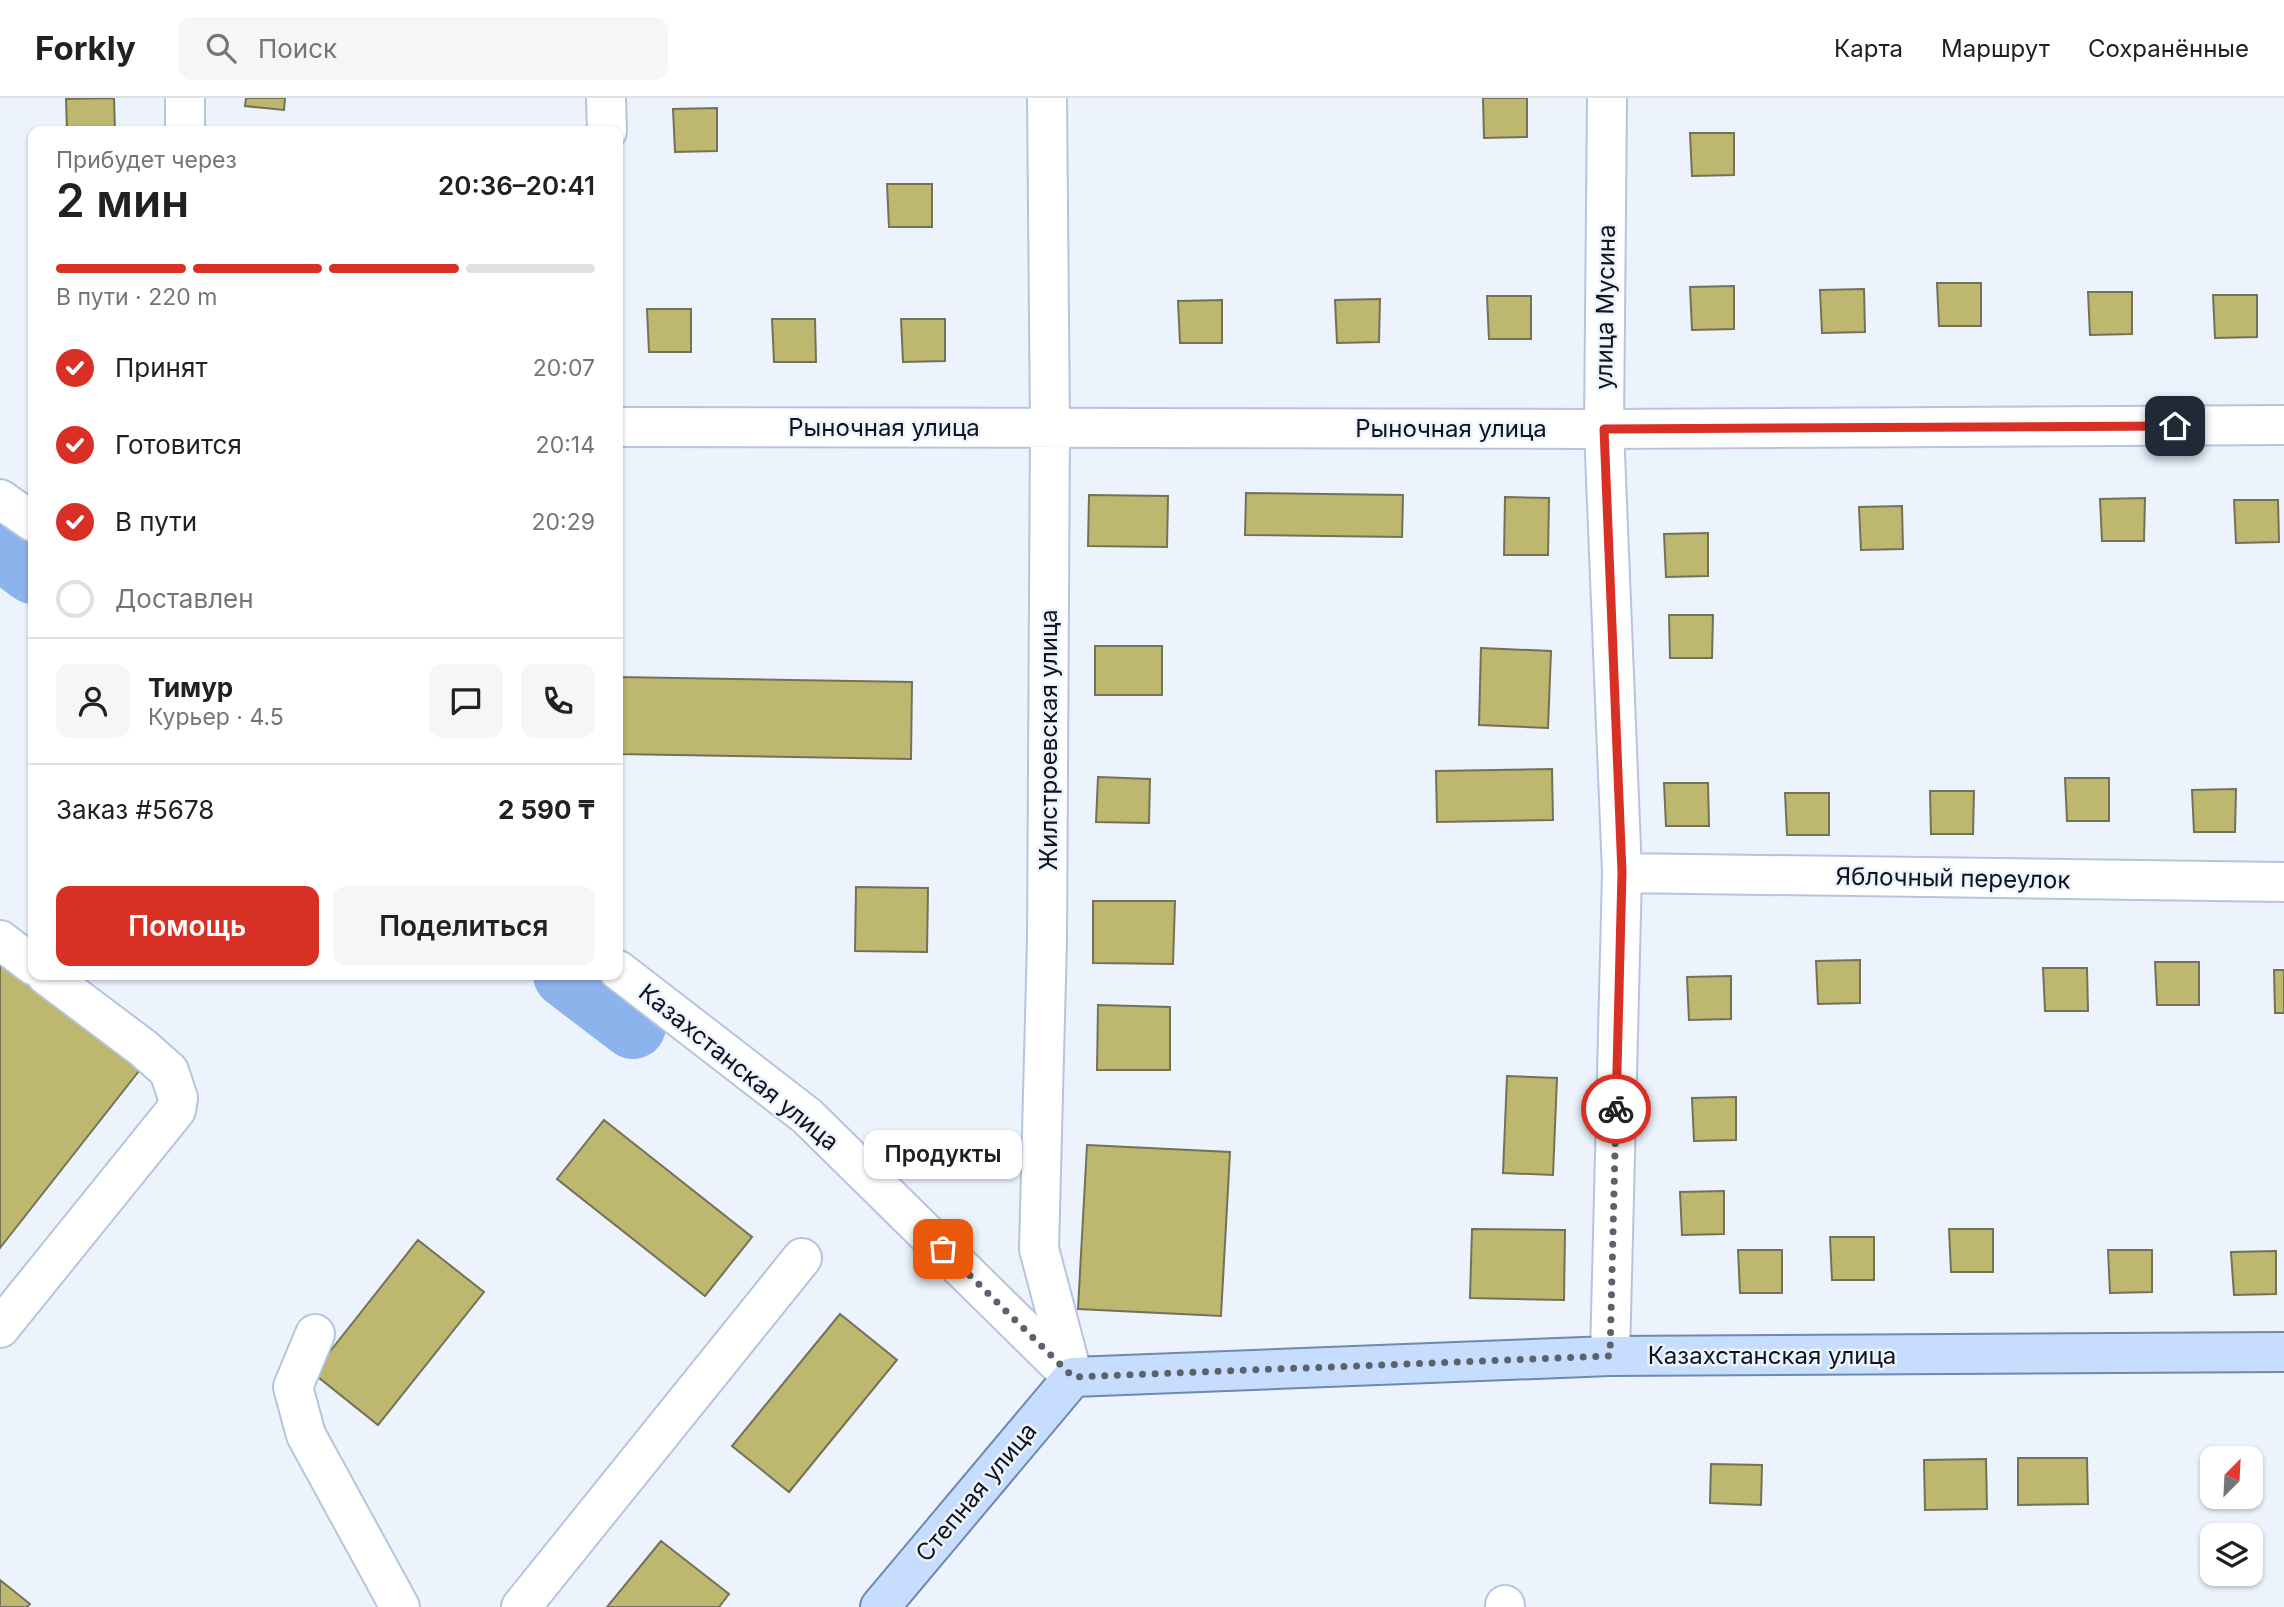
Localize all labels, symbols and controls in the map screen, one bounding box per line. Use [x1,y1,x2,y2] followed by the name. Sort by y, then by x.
[178,17,668,80] search box
[35,28,136,68] text: Forkly
[202,29,240,67] icon: search
[258,33,337,64] text: Поиск
[1834,34,1903,63] text: Карта
[1941,34,2050,63] text: Маршрут
[2088,34,2249,63] text: Сохранённые
[56,146,237,174] text: Прибудет через
[438,170,595,201] text: 20:36–20:41
[56,172,189,228] text: 2 мин
[1589,224,1621,390] street label: улица Мусина
[56,283,217,311] text: В пути · 220 m
[56,349,94,387] icon: check
[115,352,208,383] text: Принят
[533,354,595,382] text: 20:07
[2145,396,2205,456] pin
[2156,407,2194,445] icon: home
[788,413,980,442] street label: Рыночная улица
[1355,414,1547,443] street label: Рыночная улица
[56,426,94,464] icon: check
[115,429,242,460] text: Готовится
[536,431,595,459] text: 20:14
[56,503,94,541] icon: check
[115,506,197,537] text: В пути
[532,508,595,536] text: 20:29
[115,583,254,614] text: Доставлен
[1034,609,1063,871] street label: Жилстроевская улица
[56,664,130,738] button: person
[429,664,503,738] button: chat
[521,664,595,738] button: phone
[148,672,233,703] text: Тимур
[148,703,284,731] text: Курьер · 4.5
[56,794,214,825] text: Заказ #5678
[498,794,595,825] text: 2 590 ₸
[1835,861,2071,895] street label: Яблочный переулок
[56,886,319,966] button: Помощь
[333,886,595,966] button: Поделиться
[633,978,845,1156] street label: Казахстанская улица
[1581,1074,1651,1144] courier
[1597,1090,1635,1128] icon: bike
[864,1130,1022,1179] callout: Продукты
[885,1140,1001,1168] text: Продукты
[913,1219,973,1279] pin
[924,1230,962,1268] icon: bag
[1648,1341,1896,1370] street label: Казахстанская улица
[910,1417,1042,1567] street label: Степная улица
[2200,1446,2263,1508] north arrow
[2200,1446,2263,1586] map controls
[2200,1523,2263,1586] button: layers

